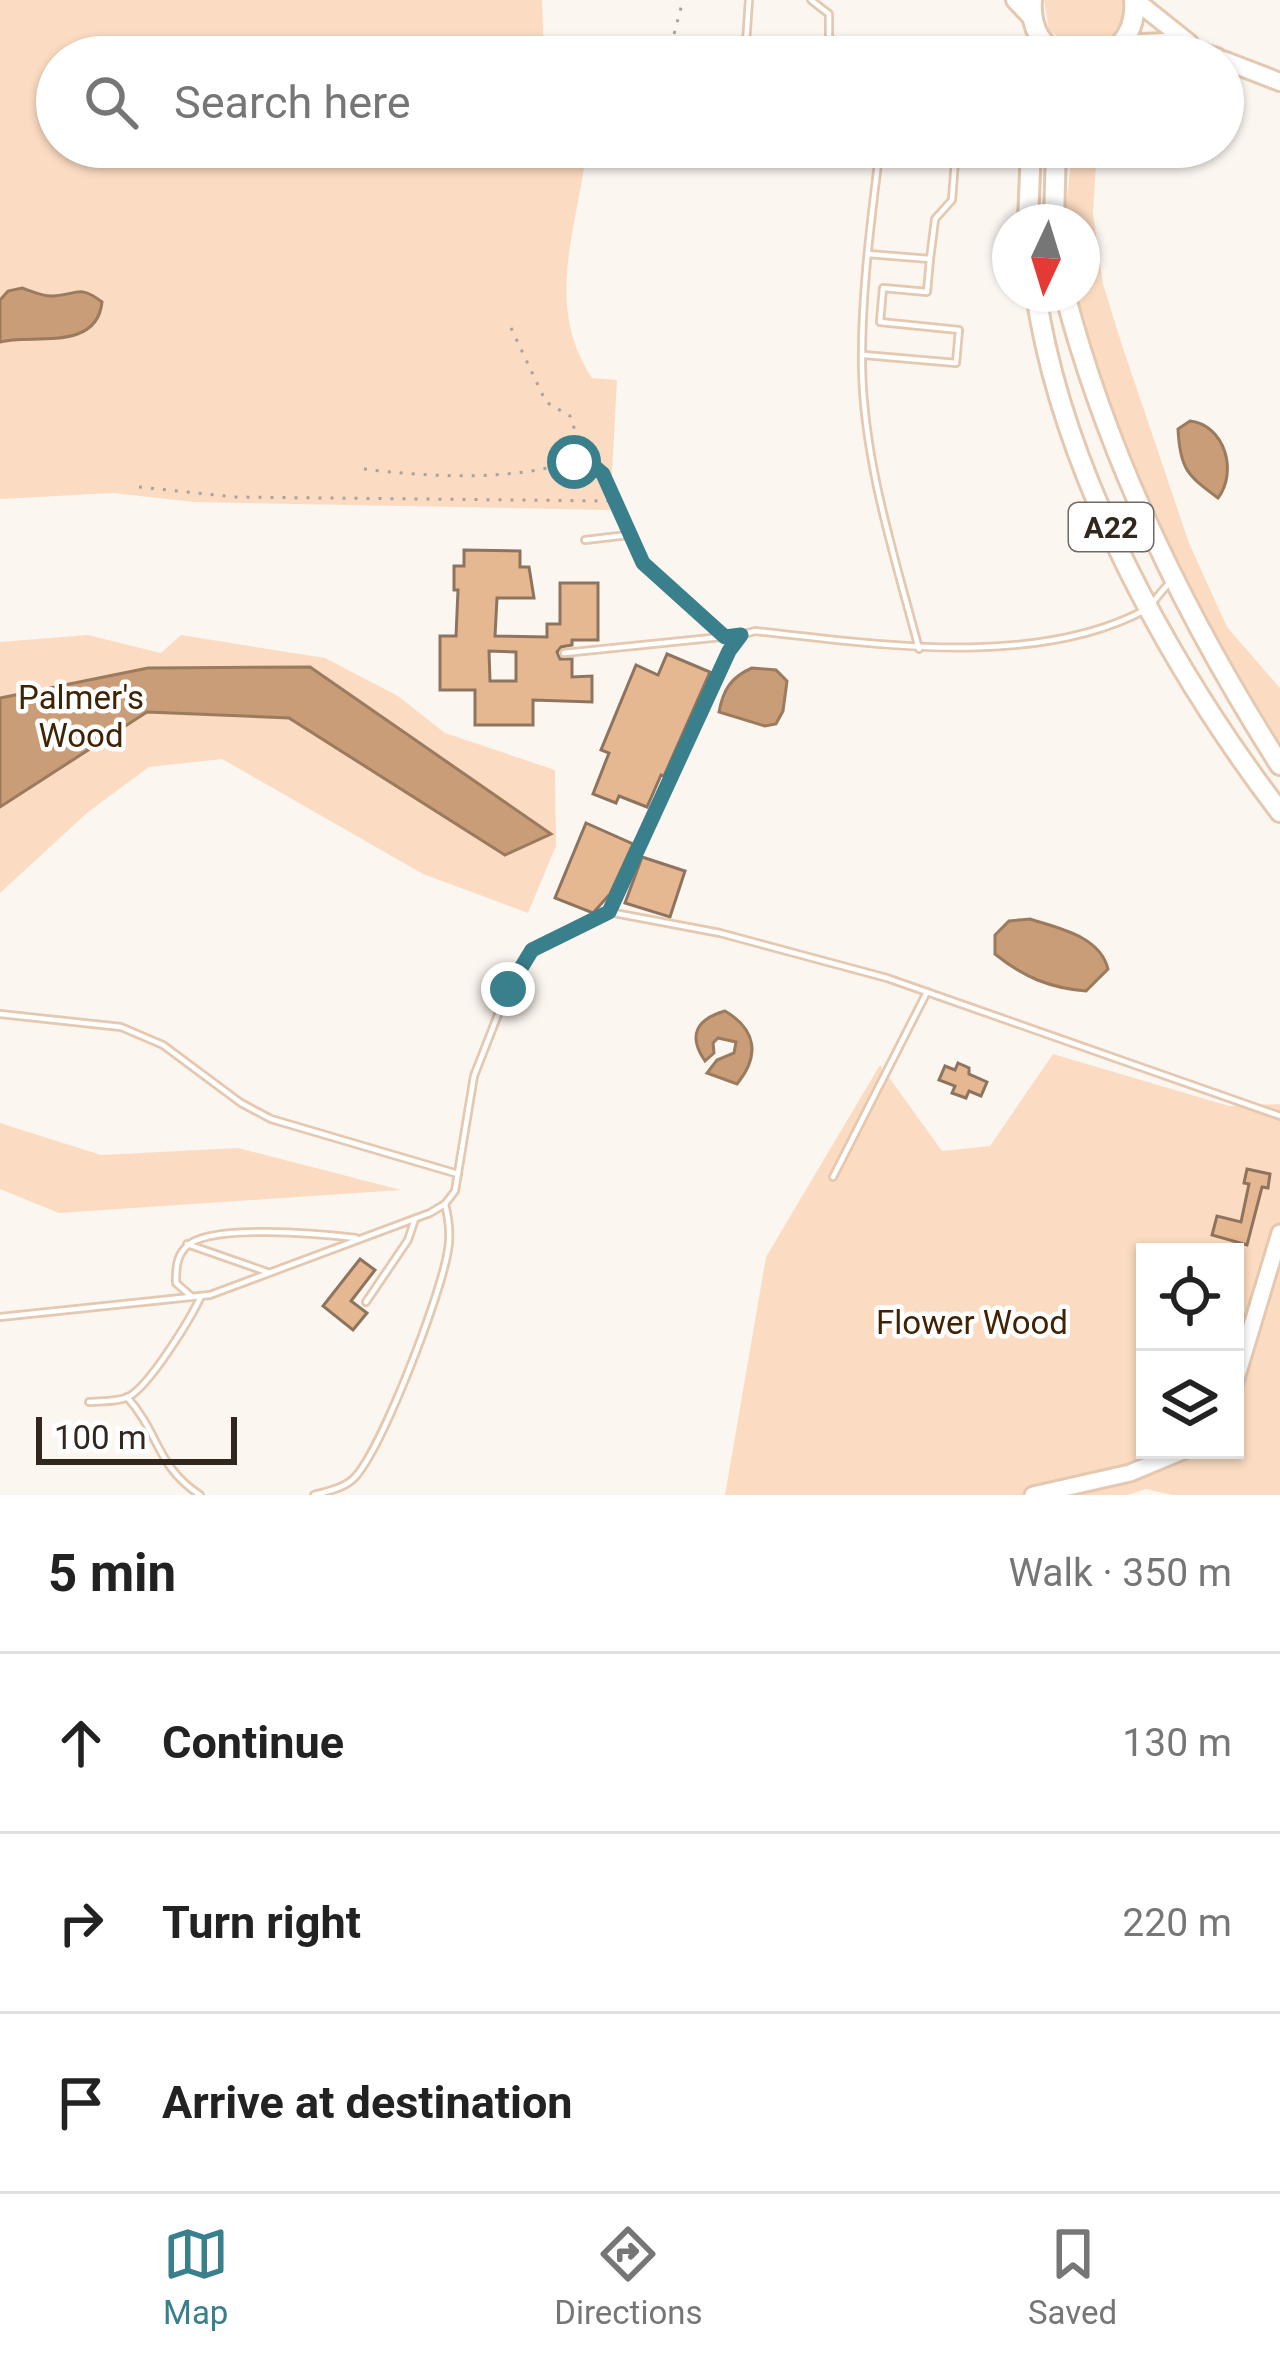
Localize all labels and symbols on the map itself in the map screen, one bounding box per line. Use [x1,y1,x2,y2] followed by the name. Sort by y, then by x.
[992,204,1100,312] north arrow
[547,435,601,489] route start
[1069,503,1153,551] road number: A22
[18,678,144,755] park label: Palmer's Wood
[481,962,535,1016] route end
[876,1303,1068,1342] park label: Flower Wood
[36,1411,237,1464] scale bar

